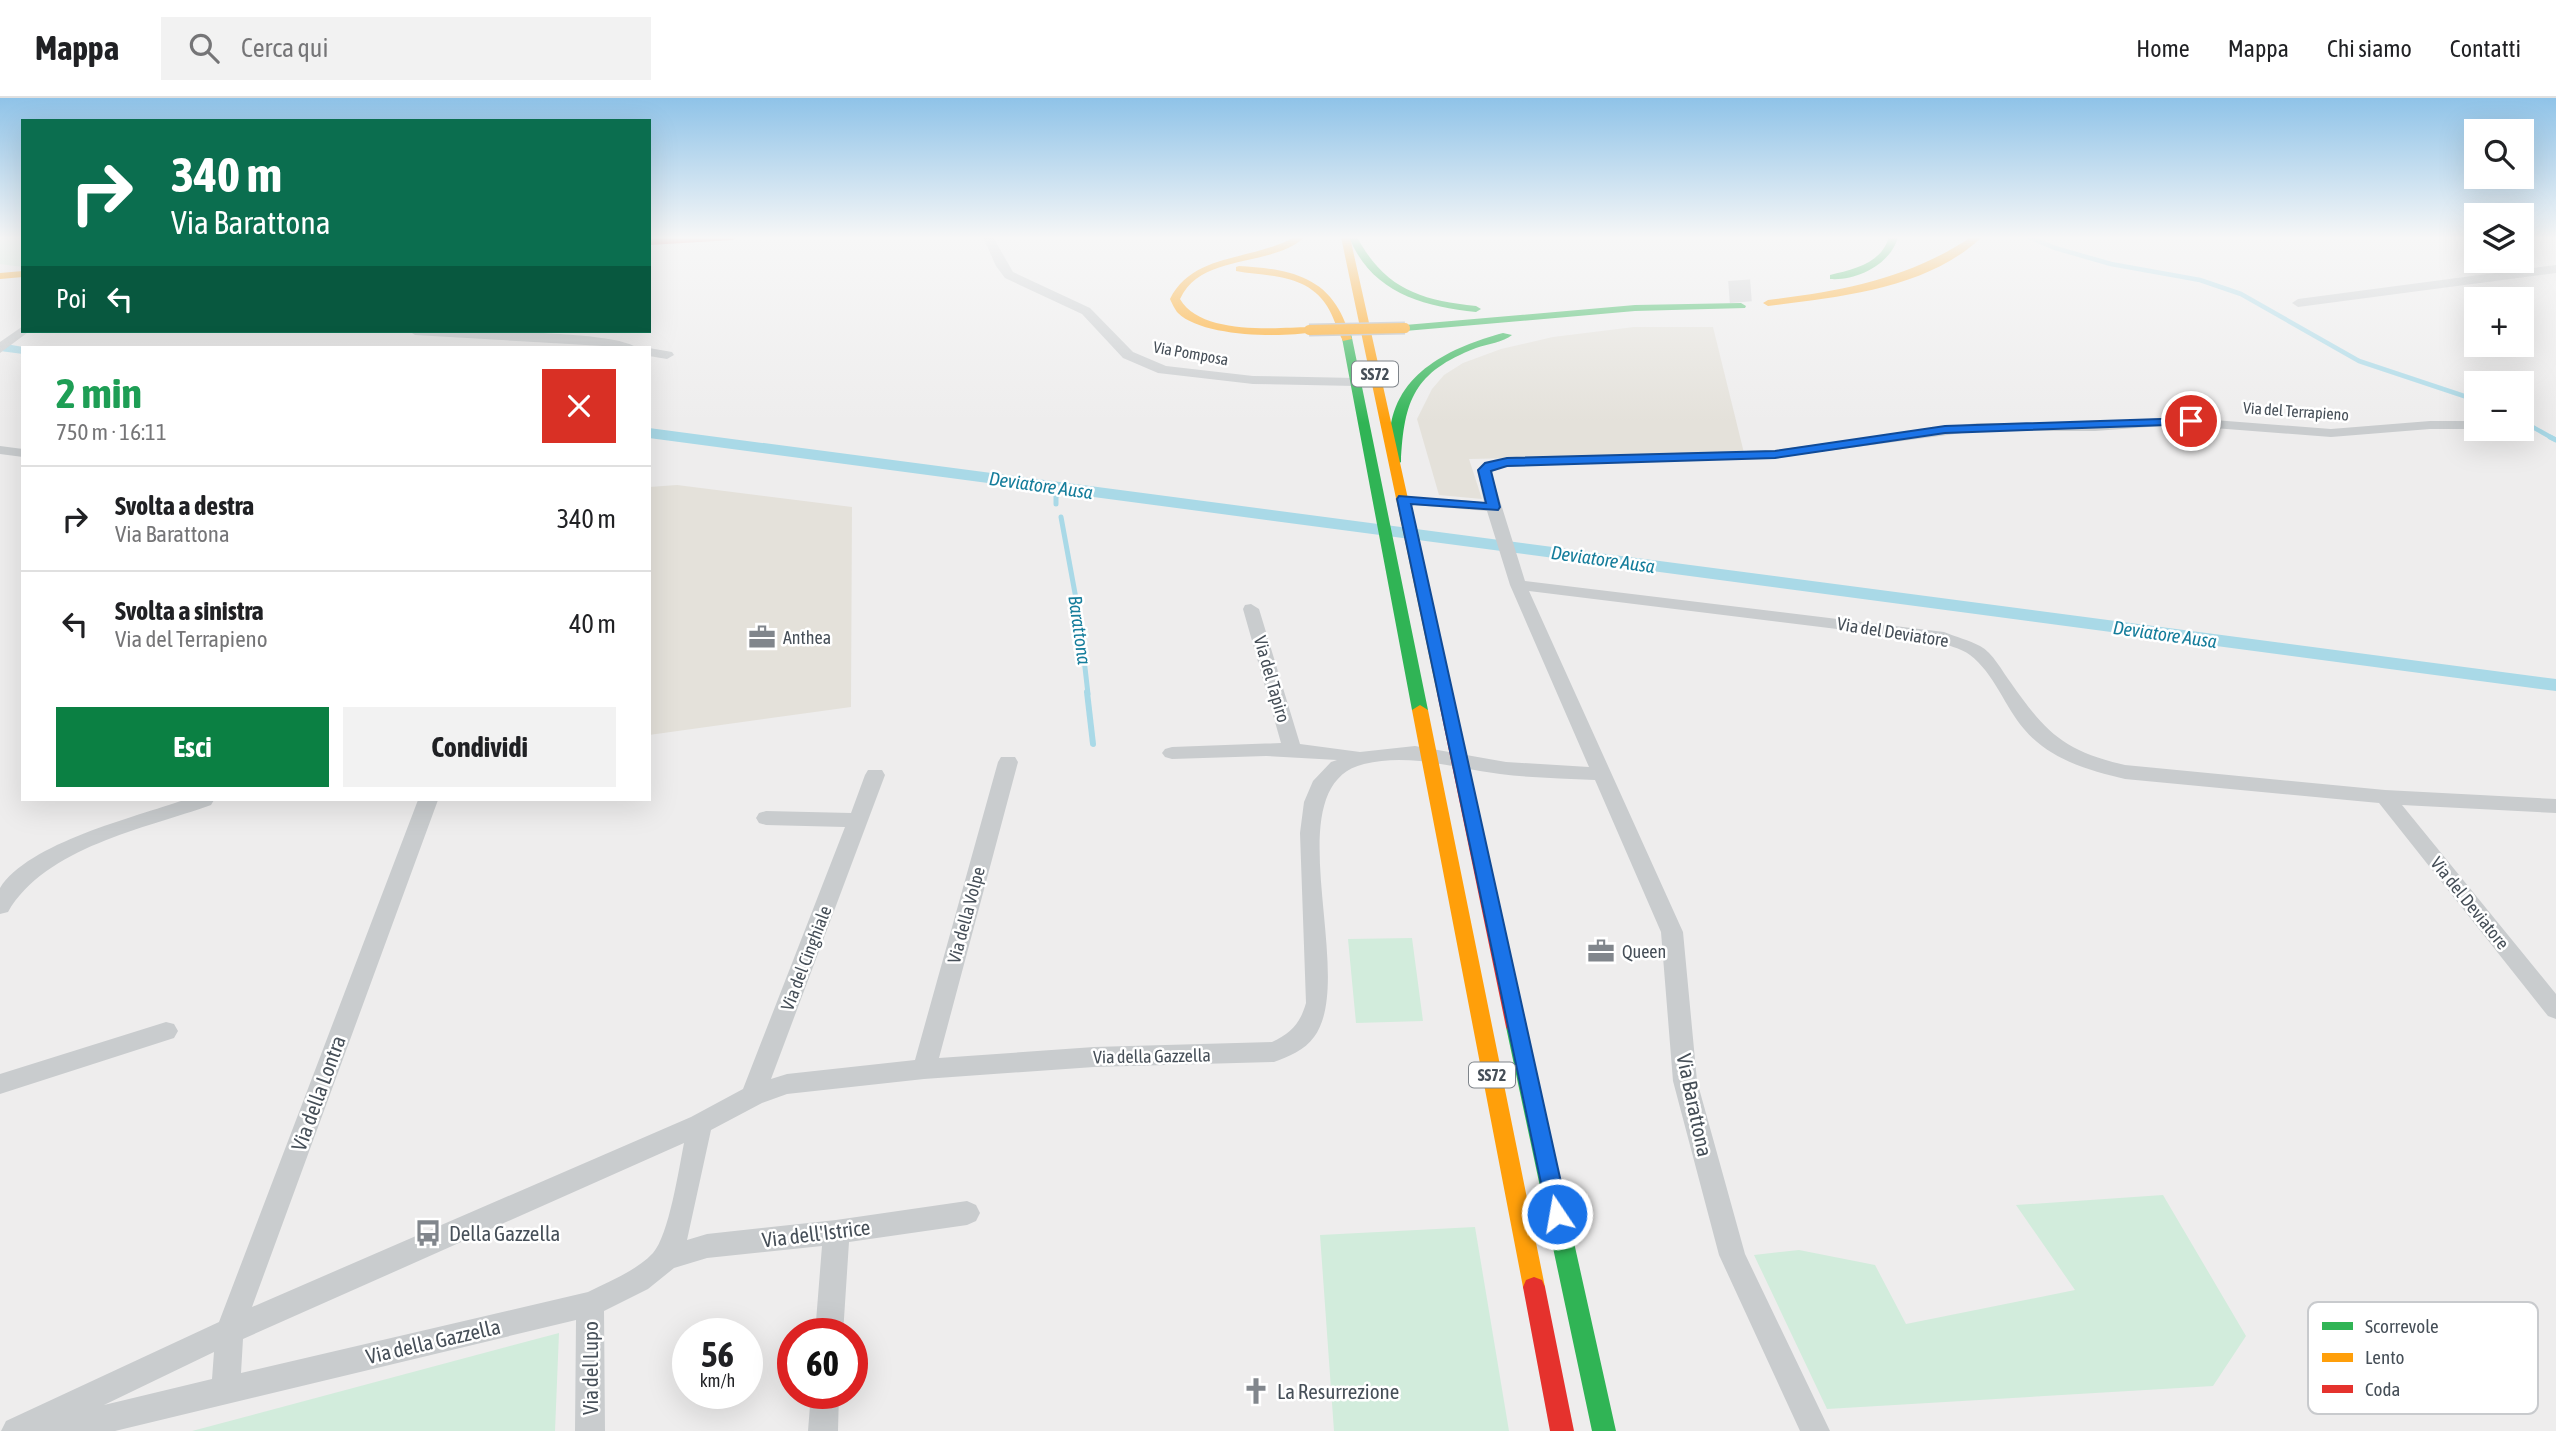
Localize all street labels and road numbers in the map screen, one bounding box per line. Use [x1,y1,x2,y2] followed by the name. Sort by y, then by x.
[1152,338,1230,369] street label: Via Pomposa
[1352,362,1398,386] road number: SS72
[2242,398,2350,425] street label: Via del Terrapieno
[1836,613,1950,651] street label: Via del Deviatore
[1250,633,1294,725] street label: Via del Tapiro
[2426,853,2514,953] street label: Via del Deviatore
[943,864,989,966] street label: Via della Volpe
[776,903,836,1013] street label: Via del Cinghiale
[286,1032,350,1154] street label: Via della Lontra
[1093,1044,1211,1068] street label: Via della Gazzella
[1672,1051,1718,1159] street label: Via Barattona
[1469,1063,1515,1088] road number: SS72
[760,1214,872,1252] street label: Via dell'Istrice
[363,1314,503,1368] street label: Via della Gazzella
[578,1321,602,1415] street label: Via del Lupo

